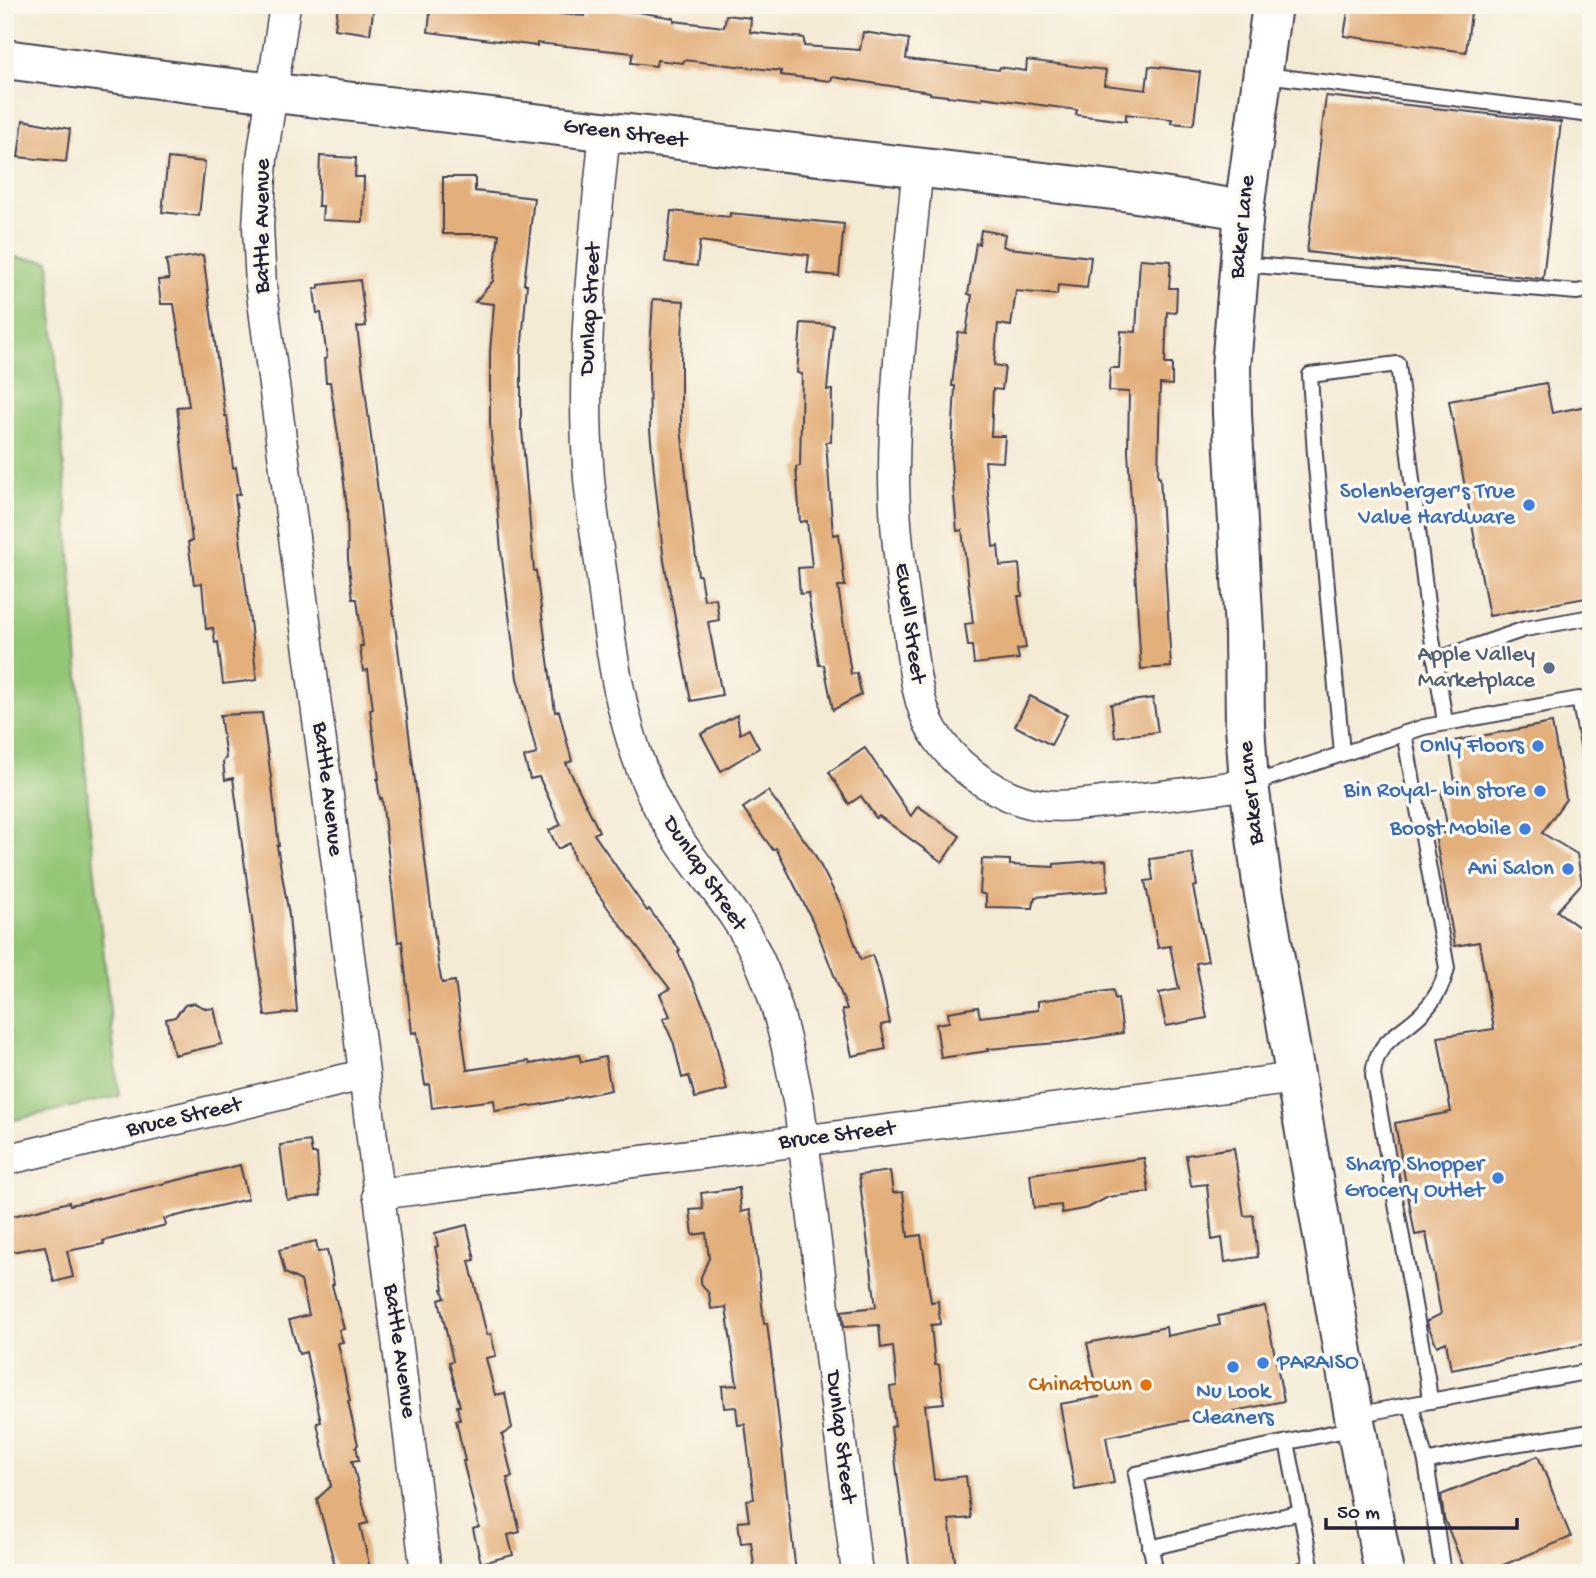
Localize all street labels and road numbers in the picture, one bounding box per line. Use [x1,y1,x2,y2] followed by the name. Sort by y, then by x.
[562,113,690,155] street label: Green Street
[250,157,277,294] street label: Battle Avenue
[1224,173,1262,281] street label: Baker Lane
[574,240,608,378] street label: Dunlap Street
[887,561,931,686] street label: Ewell Street
[305,719,349,859] street label: Battle Avenue
[1233,739,1271,847] street label: Baker Lane
[655,810,753,938] street label: Dunlap Street
[123,1091,246,1145] street label: Bruce Street
[776,1115,898,1157] street label: Bruce Street
[376,1281,422,1421] street label: Battle Avenue
[818,1368,862,1506] street label: Dunlap Street

